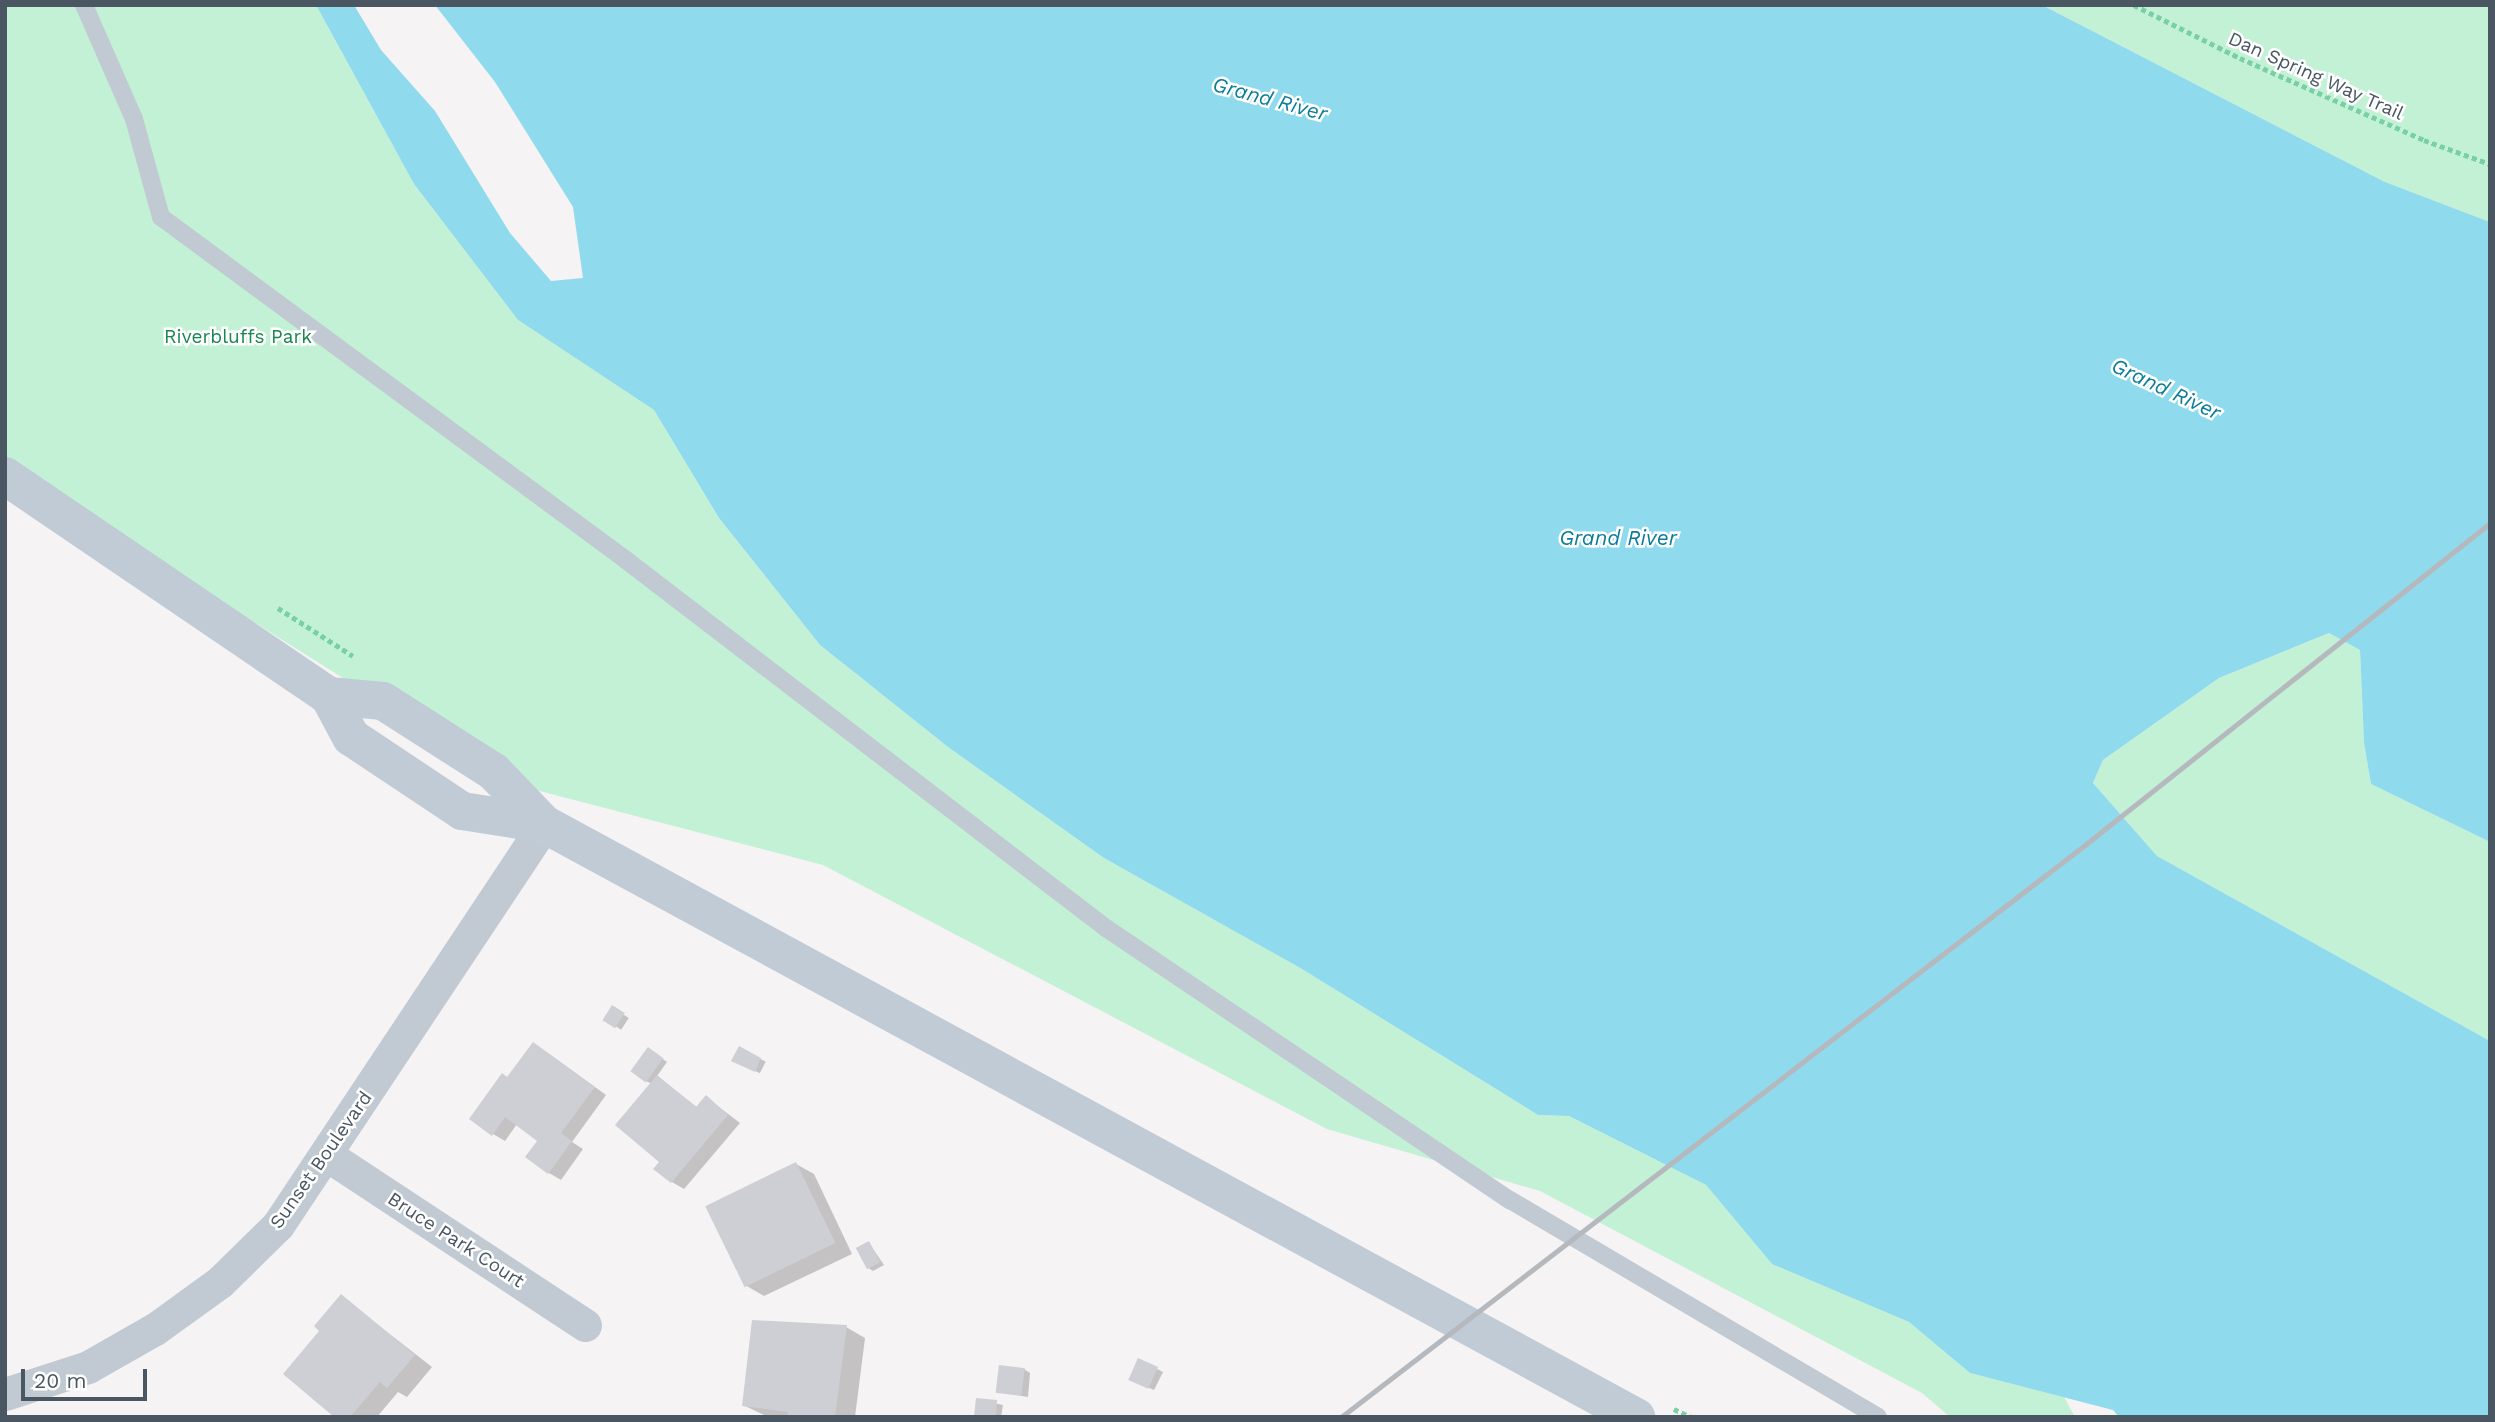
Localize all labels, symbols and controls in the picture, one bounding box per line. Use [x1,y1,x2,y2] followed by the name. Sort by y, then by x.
[2224,27,2408,125] street label: Dan Spring Way Trail
[1210,72,1330,126] water label: Grand River
[164,326,312,348] park label: Riverbluffs Park
[2107,353,2225,425] water label: Grand River
[1559,525,1677,551] water label: Grand River
[265,1087,377,1233] street label: Sunset Boulevard
[383,1187,529,1293] street label: Bruce Park Court
[24,1356,150,1400] scale bar
[34,1368,86,1393] text: 20 m

